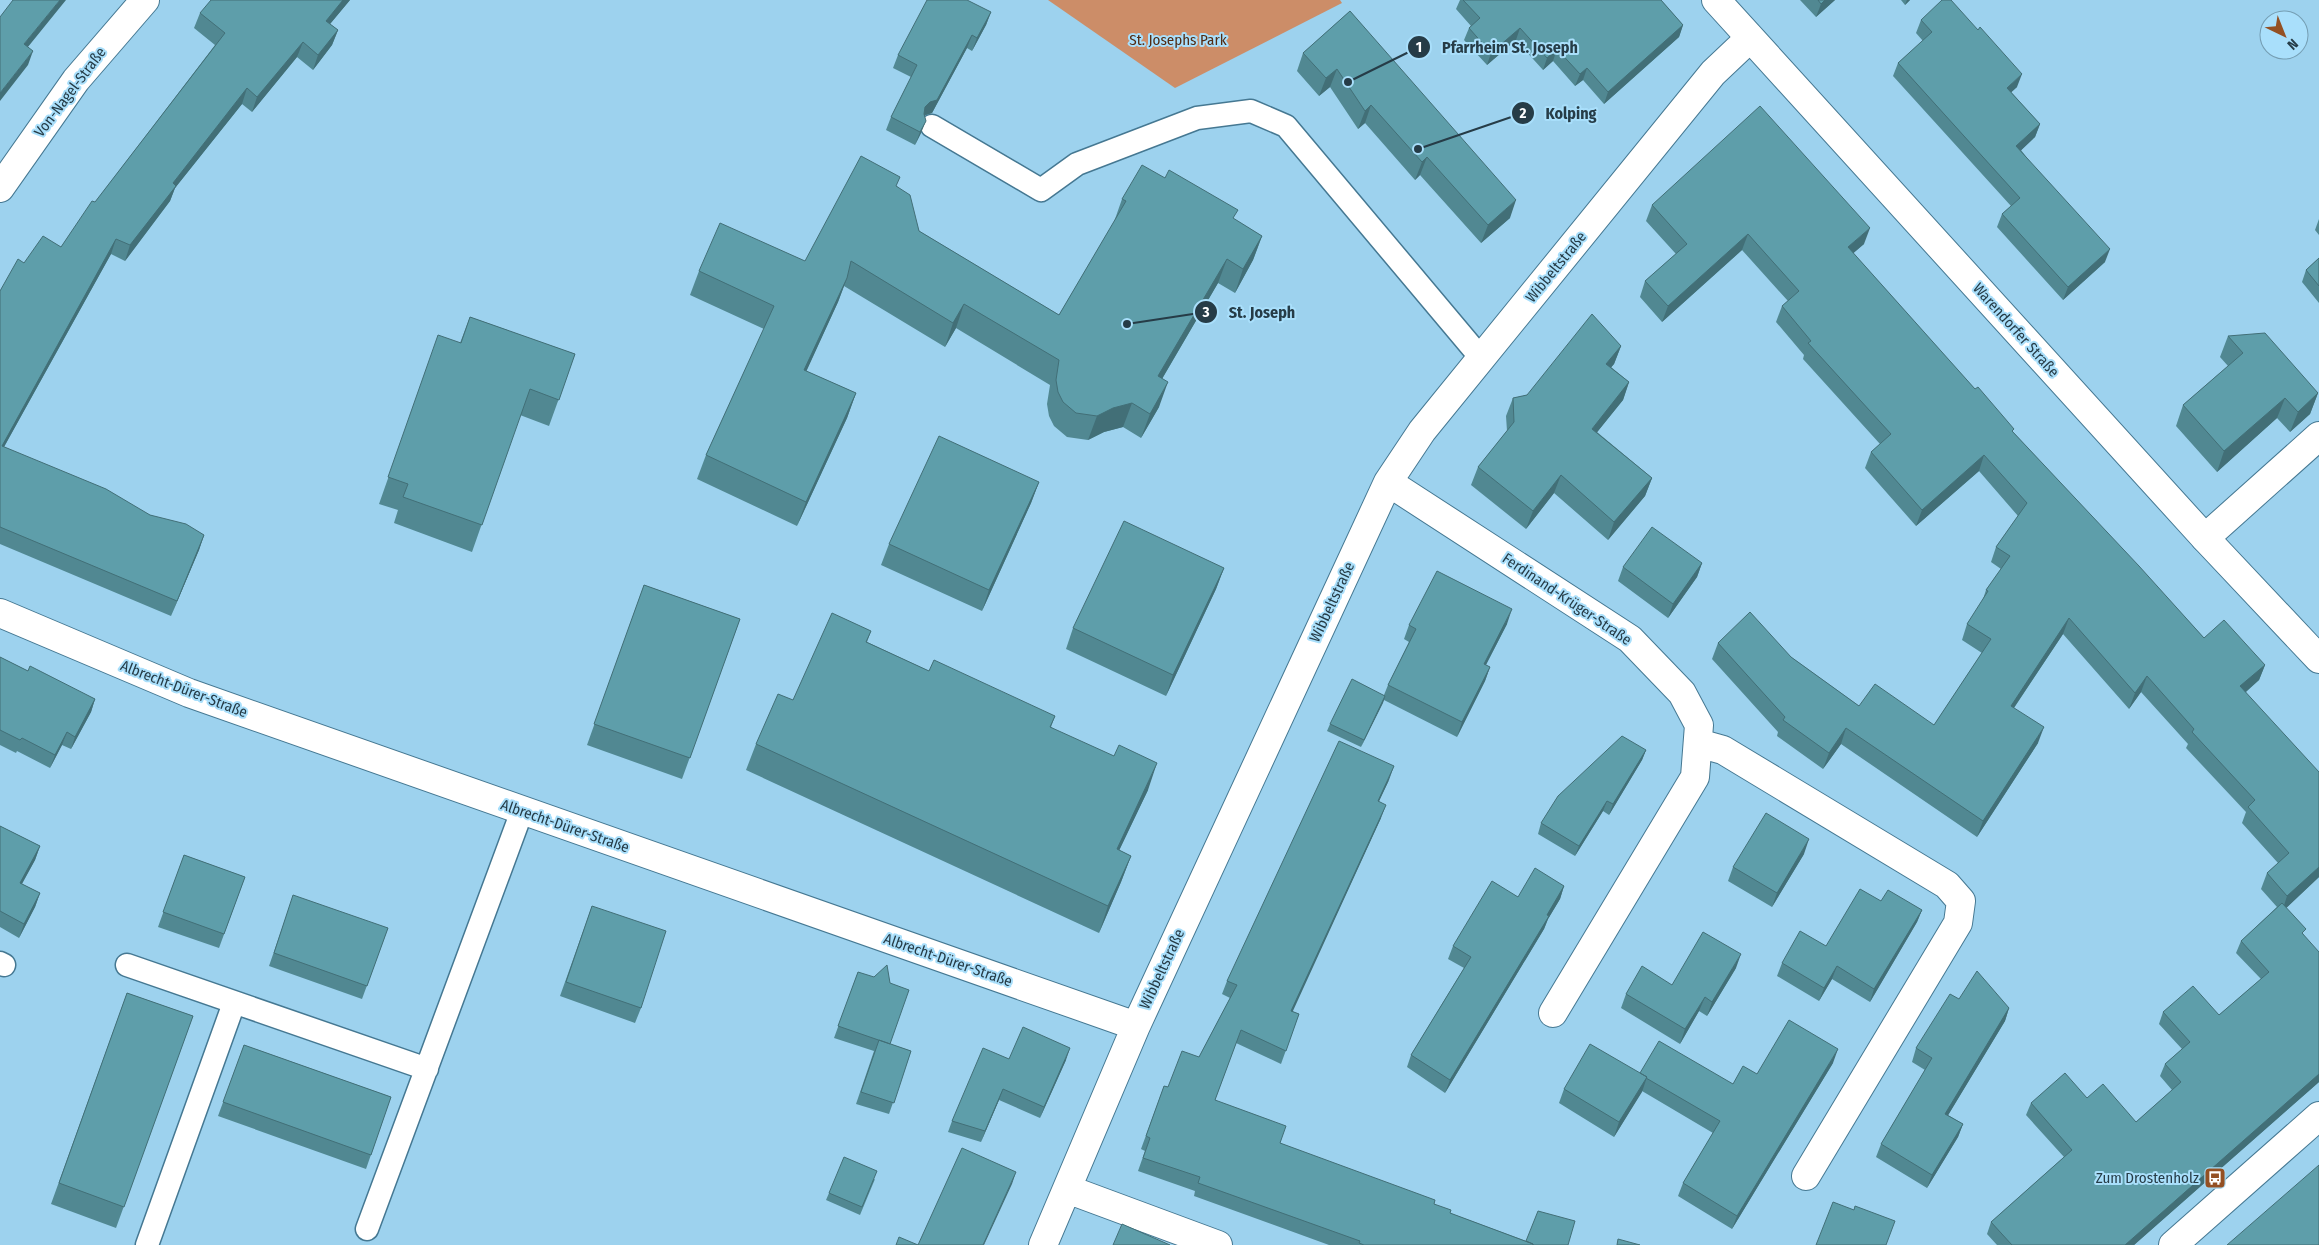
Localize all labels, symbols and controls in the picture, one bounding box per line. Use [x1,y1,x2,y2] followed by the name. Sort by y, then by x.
[2259,10,2309,60] north arrow
[1129,31,1227,49] park label: St. Josephs Park
[1407,32,1588,63] callout: Pfarrheim St. Joseph
[2284,35,2301,53] text: N
[1416,38,1422,56] text: 1
[1442,38,1578,57] text: Pfarrheim St. Joseph
[30,44,110,140] street label: Von-Nagel-Straße
[1510,98,1606,129] callout: Kolping
[1519,104,1527,122] text: 2
[1545,104,1597,123] text: Kolping
[1522,228,1590,306] street label: Wibbeltstraße
[1969,279,2063,381] street label: Warendorfer Straße
[1193,297,1305,328] callout: St. Joseph
[1201,303,1210,321] text: 3
[1229,303,1295,322] text: St. Joseph
[1499,549,1635,649] street label: Ferdinand-Krüger-Straße
[1306,559,1358,645] street label: Wibbeltstraße
[118,656,250,722] street label: Albrecht-Dürer-Straße
[498,796,632,856] street label: Albrecht-Dürer-Straße
[1136,926,1188,1012] street label: Wibbeltstraße
[881,930,1015,990] street label: Albrecht-Dürer-Straße
[2203,1166,2227,1190] bus stop icon: Zum Drostenholz
[2096,1169,2199,1187] place label: Zum Drostenholz

